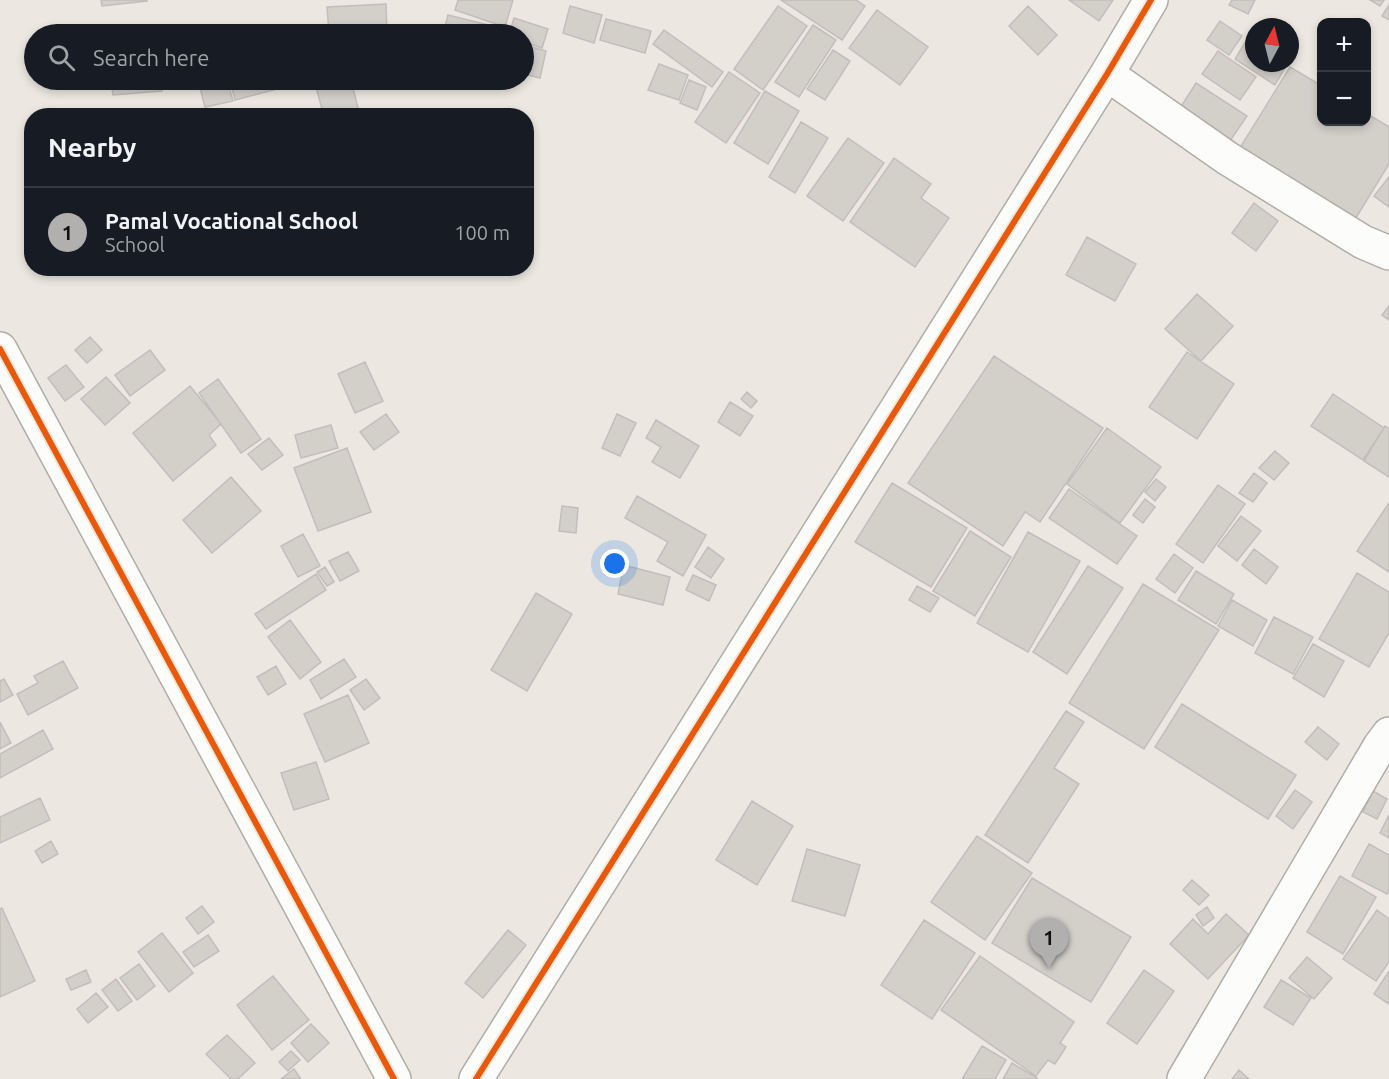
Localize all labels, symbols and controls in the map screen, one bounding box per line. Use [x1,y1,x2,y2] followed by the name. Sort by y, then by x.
[1245,18,1299,72] north arrow
[1317,18,1371,126] map controls
[1317,18,1371,72] button: +
[24,24,534,90] search box
[45,41,78,74] icon: search
[93,45,209,70] text: Search here
[1317,72,1371,126] button: −
[48,133,136,162] text: Nearby
[105,208,358,233] text: Pamal Vocational School
[62,221,73,244] text: 1
[454,221,510,244] text: 100 m
[105,233,165,256] text: School
[600,549,629,578] your location
[1030,918,1068,968] pin: 1

